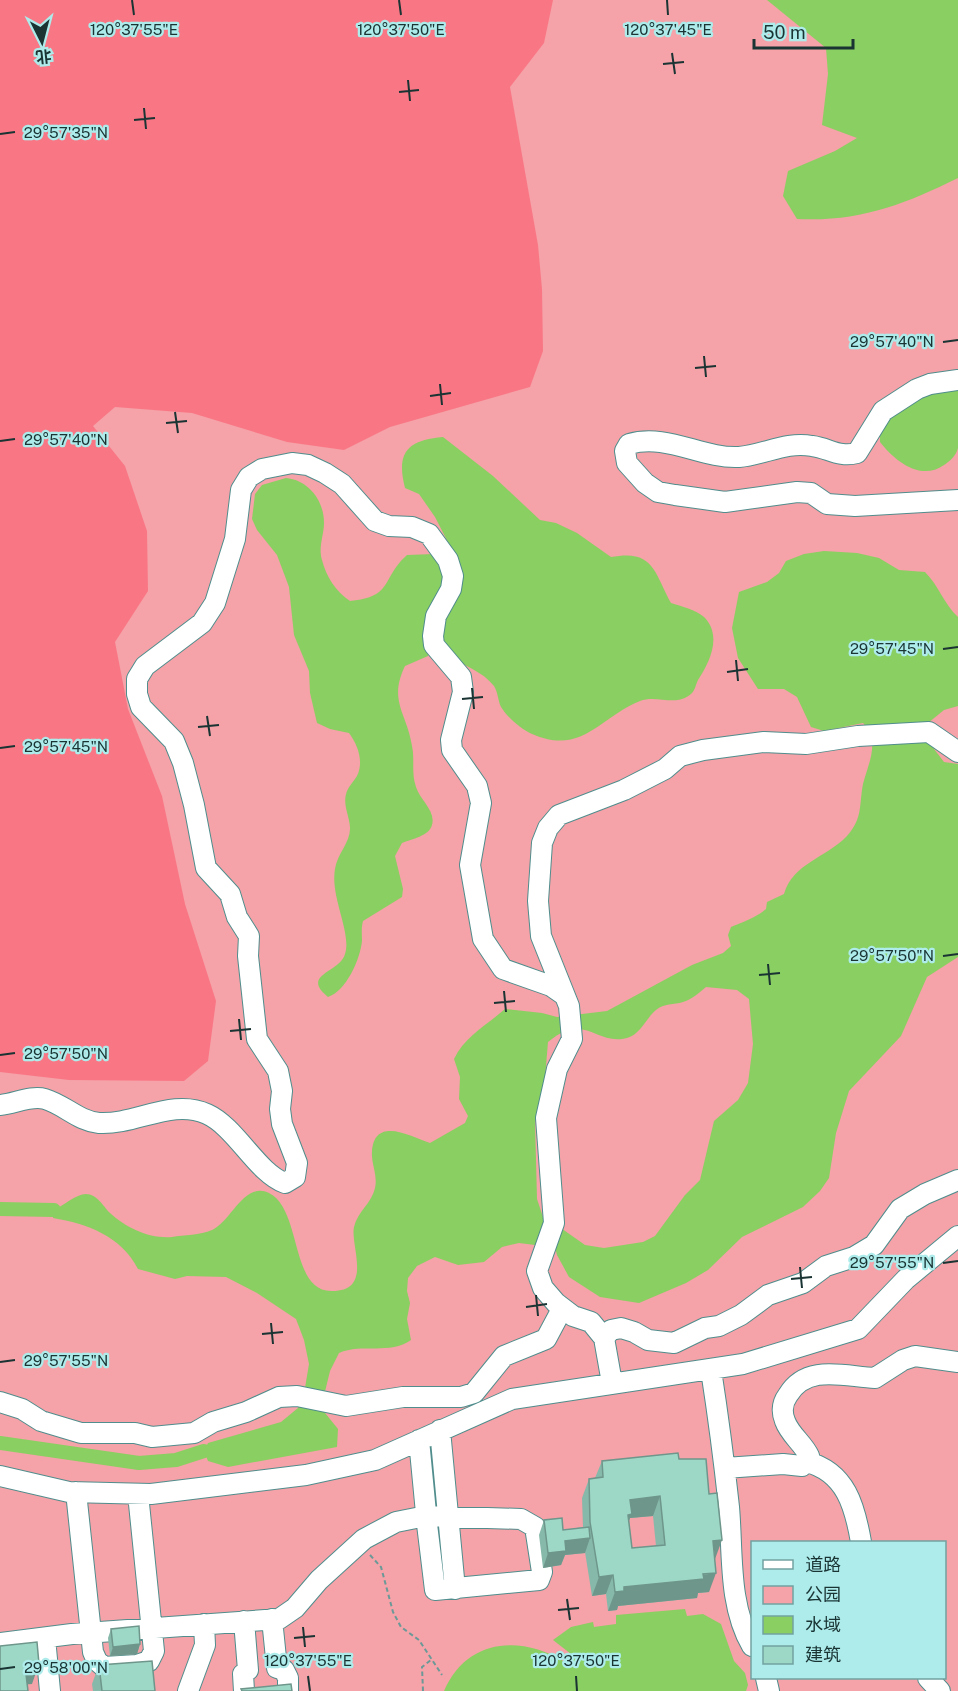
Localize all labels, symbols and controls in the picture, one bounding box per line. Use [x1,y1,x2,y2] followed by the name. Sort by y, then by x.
[12,12,72,72] north arrow
[754,12,853,50] scale bar
[90,21,178,38] text: 120°37'55"E
[357,21,445,38] text: 120°37'50"E
[624,21,712,38] text: 120°37'45"E
[763,22,806,43] text: 50 m
[35,46,52,67] text: 北
[24,124,108,141] text: 29°57'35"N
[850,333,934,350] text: 29°57'40"N
[24,431,108,448] text: 29°57'40"N
[850,640,934,657] text: 29°57'45"N
[24,738,108,755] text: 29°57'45"N
[850,947,934,964] text: 29°57'50"N
[24,1045,108,1062] text: 29°57'50"N
[850,1254,934,1271] text: 29°57'55"N
[24,1352,108,1369] text: 29°57'55"N
[751,1541,946,1679] legend
[805,1554,841,1575] text: 道路
[805,1584,841,1605] text: 公园
[805,1614,841,1635] text: 水域
[805,1644,841,1665] text: 建筑
[264,1652,352,1669] text: 120°37'55"E
[532,1652,620,1669] text: 120°37'50"E
[24,1659,108,1676] text: 29°58'00"N

